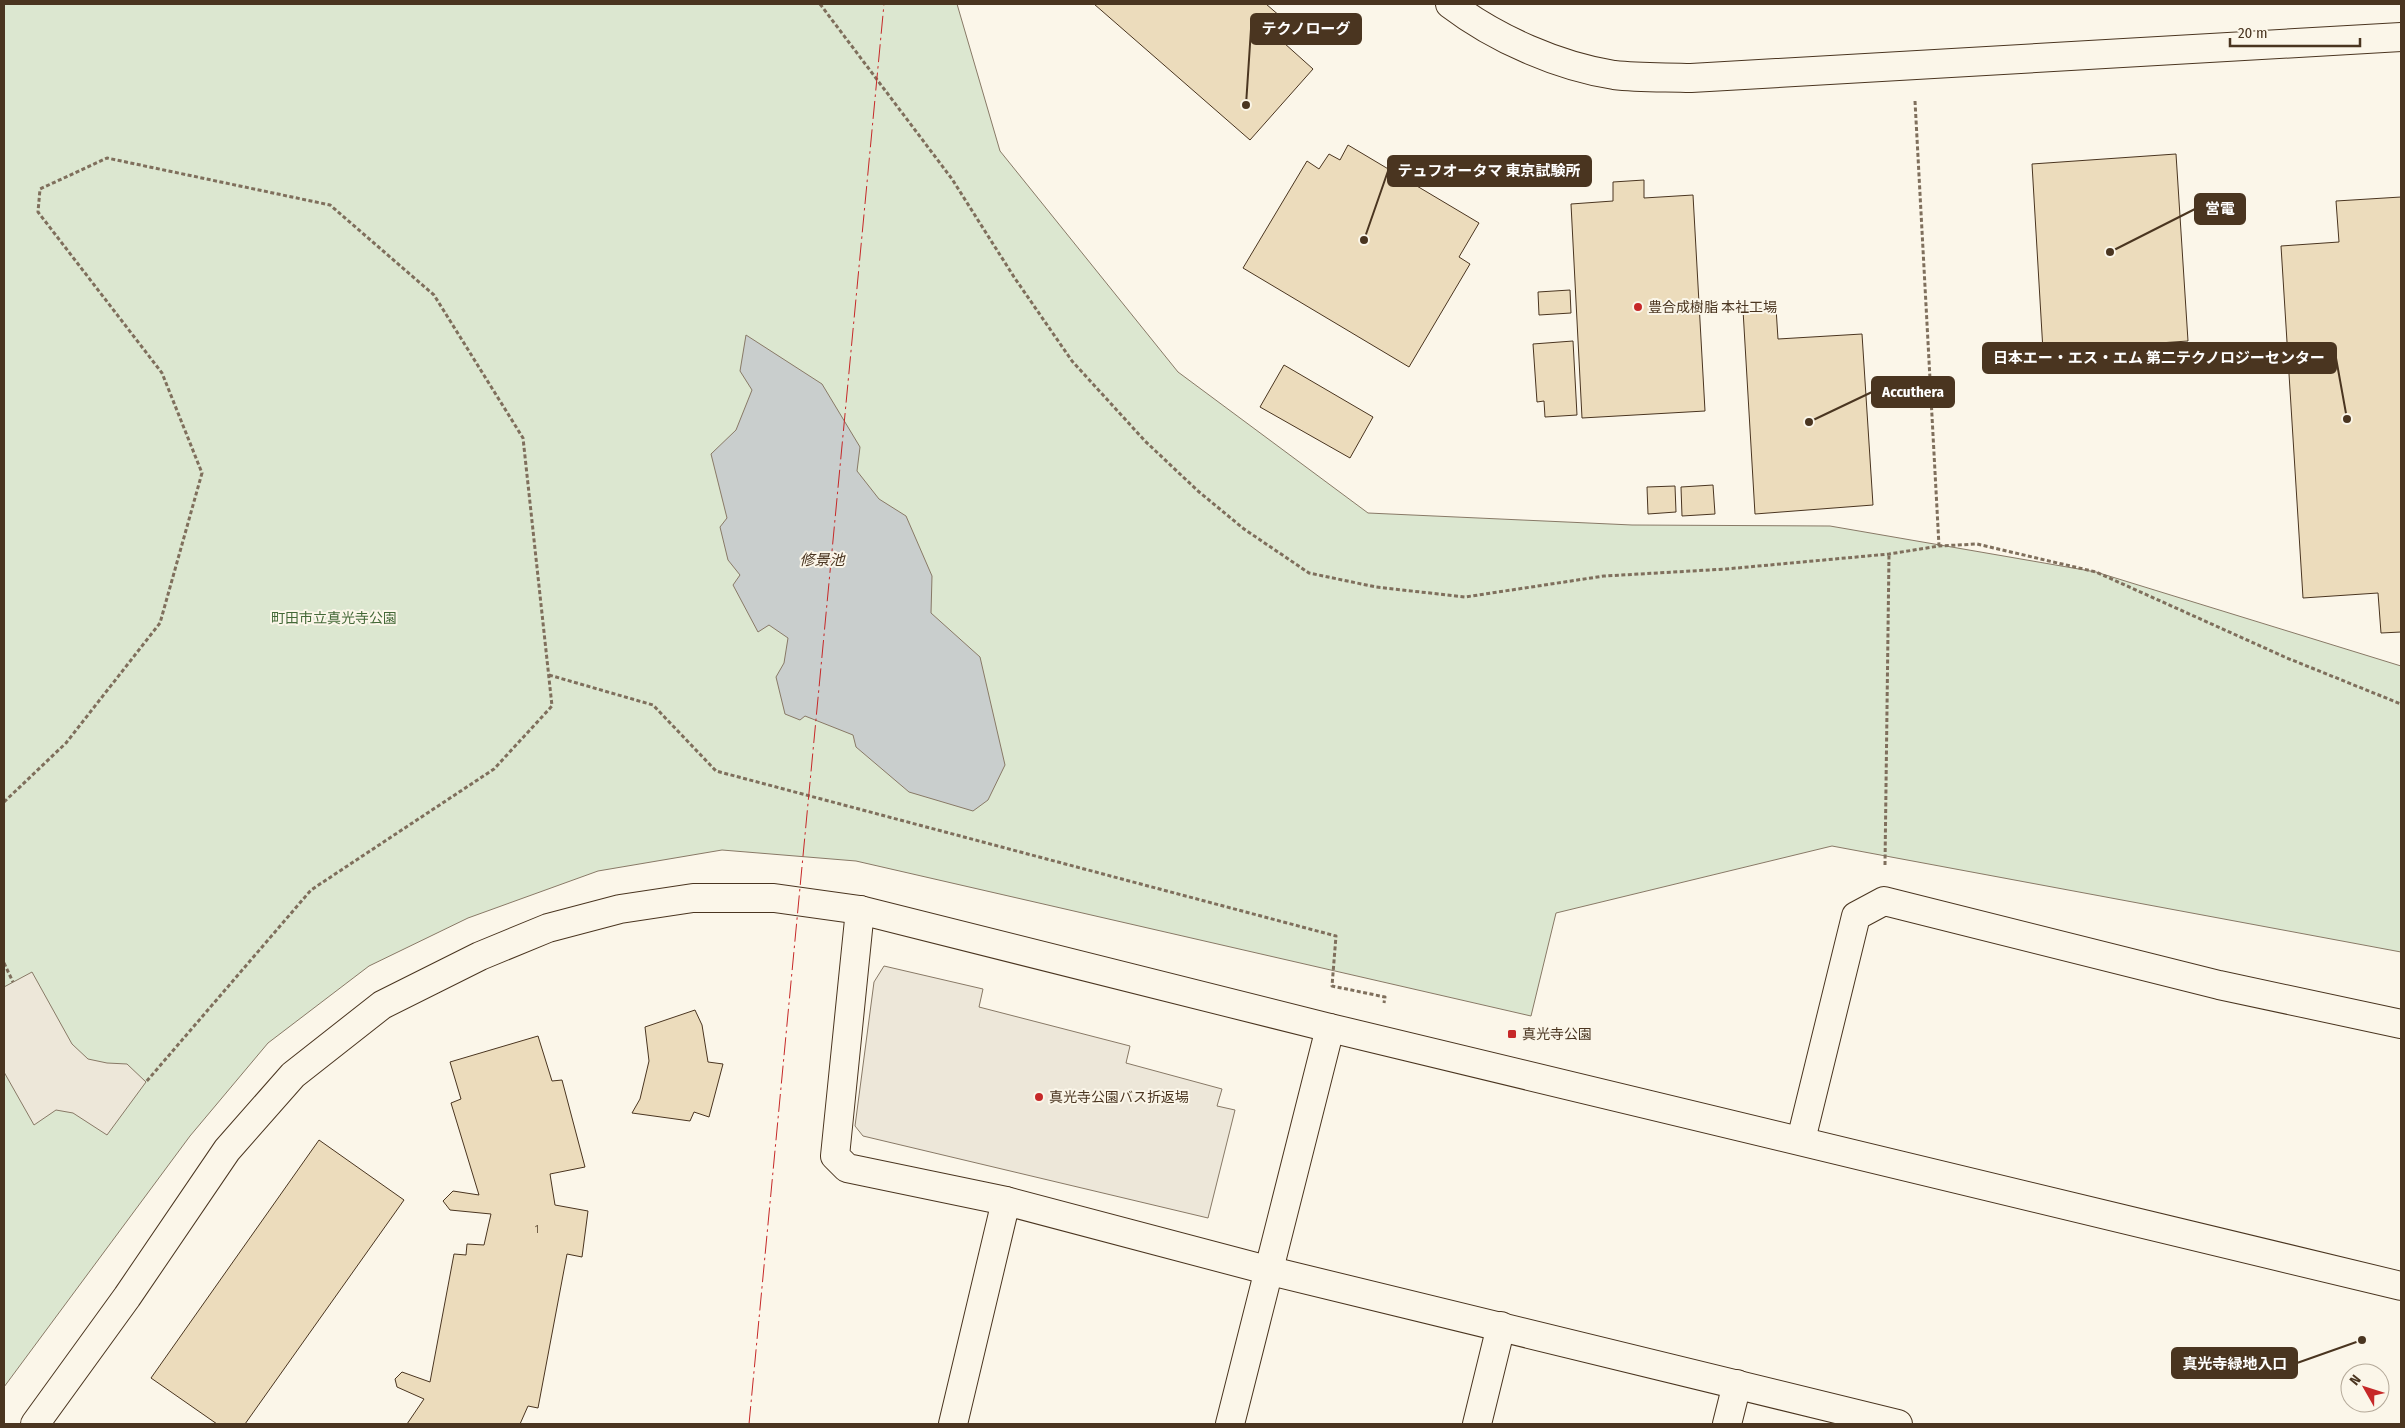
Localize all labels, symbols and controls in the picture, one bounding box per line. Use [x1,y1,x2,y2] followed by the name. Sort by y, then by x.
[1251,14,1361,44] callout: テクノローグ
[2230,15,2360,47] scale bar
[1261,20,1351,38] text: テクノローグ
[2238,24,2268,42] text: 20 m
[1388,156,1591,186] callout: テュフオータマ 東京試験所
[1397,162,1581,180] text: テュフオータマ 東京試験所
[2195,194,2245,224] callout: 営電
[2205,200,2235,218] text: 営電
[1648,299,1777,316] place label: 豊合成樹脂 本社工場
[1632,301,1644,313] marker: 豊合成樹脂 本社工場
[1983,343,2336,373] callout: 日本エー・エス・エム 第二テクノロジーセンター
[1993,349,2325,367] text: 日本エー・エス・エム 第二テクノロジーセンター
[1872,377,1954,407] callout: Accuthera
[1881,383,1944,401] text: Accuthera
[799,551,846,569] water label: 修景池
[271,610,397,627] park label: 町田市立真光寺公園
[1522,1026,1592,1043] place label: 真光寺公園
[1506,1028,1518,1040] marker: 真光寺公園
[1049,1089,1189,1106] place label: 真光寺公園バス折返場
[1033,1091,1045,1103] marker: 真光寺公園バス折返場
[535,1223,539,1236] house number: 1
[2172,1348,2297,1378] callout: 真光寺緑地入口
[2182,1355,2288,1373] text: 真光寺緑地入口
[2340,1363,2390,1413] north arrow
[2346,1372,2365,1389] text: N

